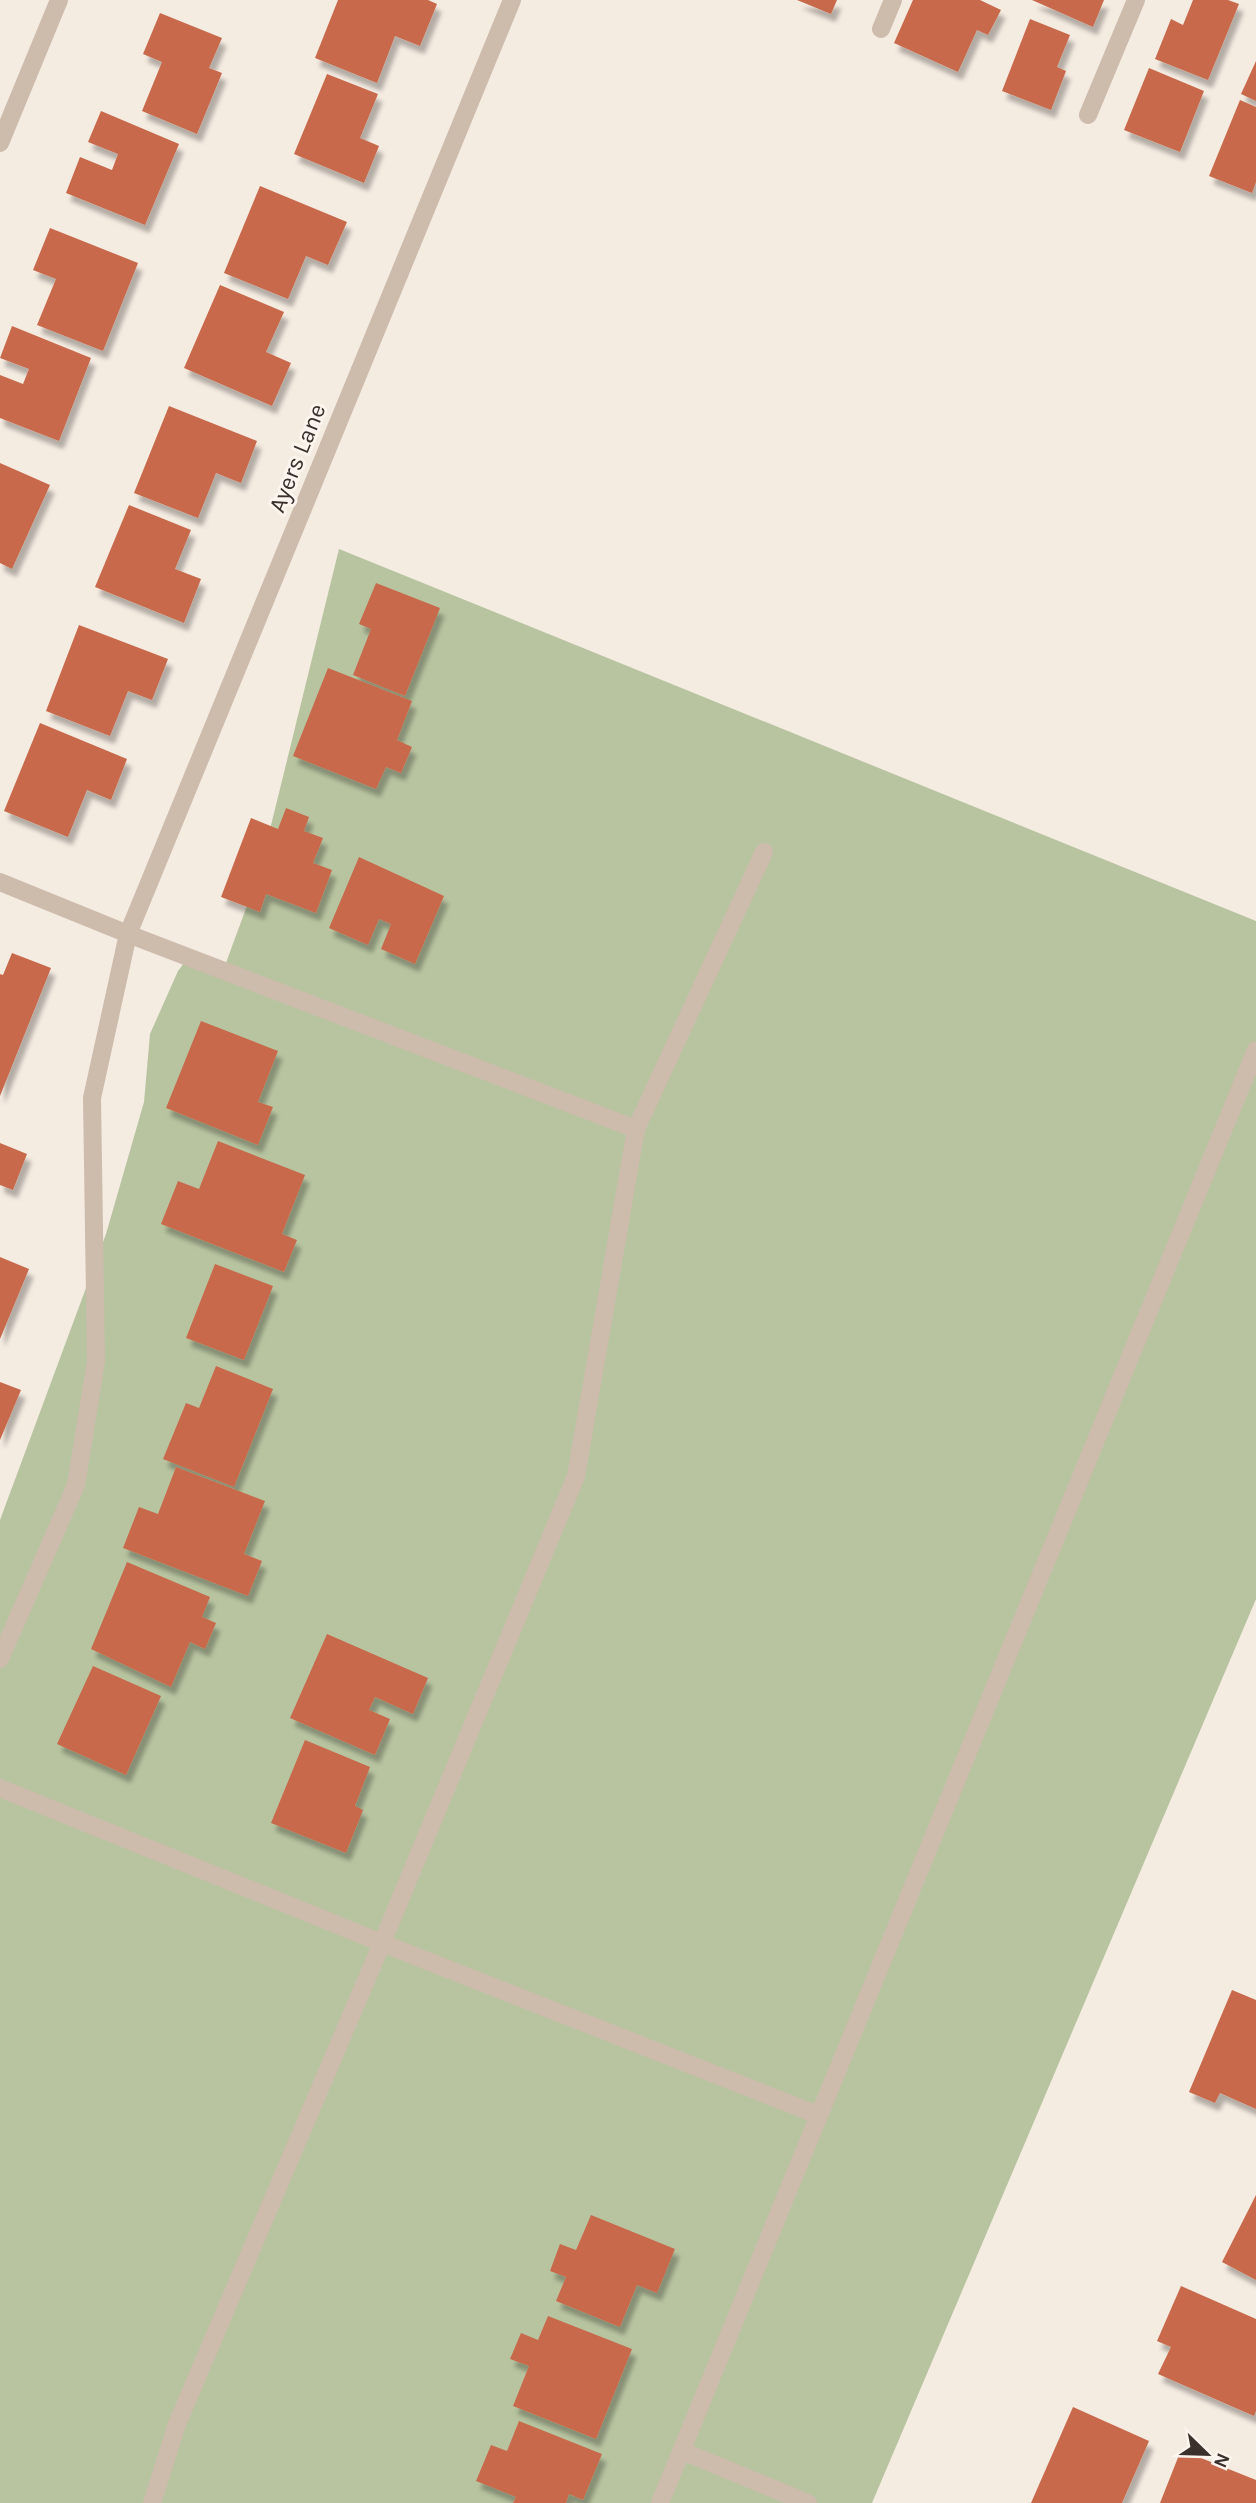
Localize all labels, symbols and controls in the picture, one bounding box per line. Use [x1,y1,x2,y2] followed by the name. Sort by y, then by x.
[263,400,331,516] street label: Ayers Lane
[1172,2419,1242,2489] north arrow
[1209,2450,1235,2471] text: N

